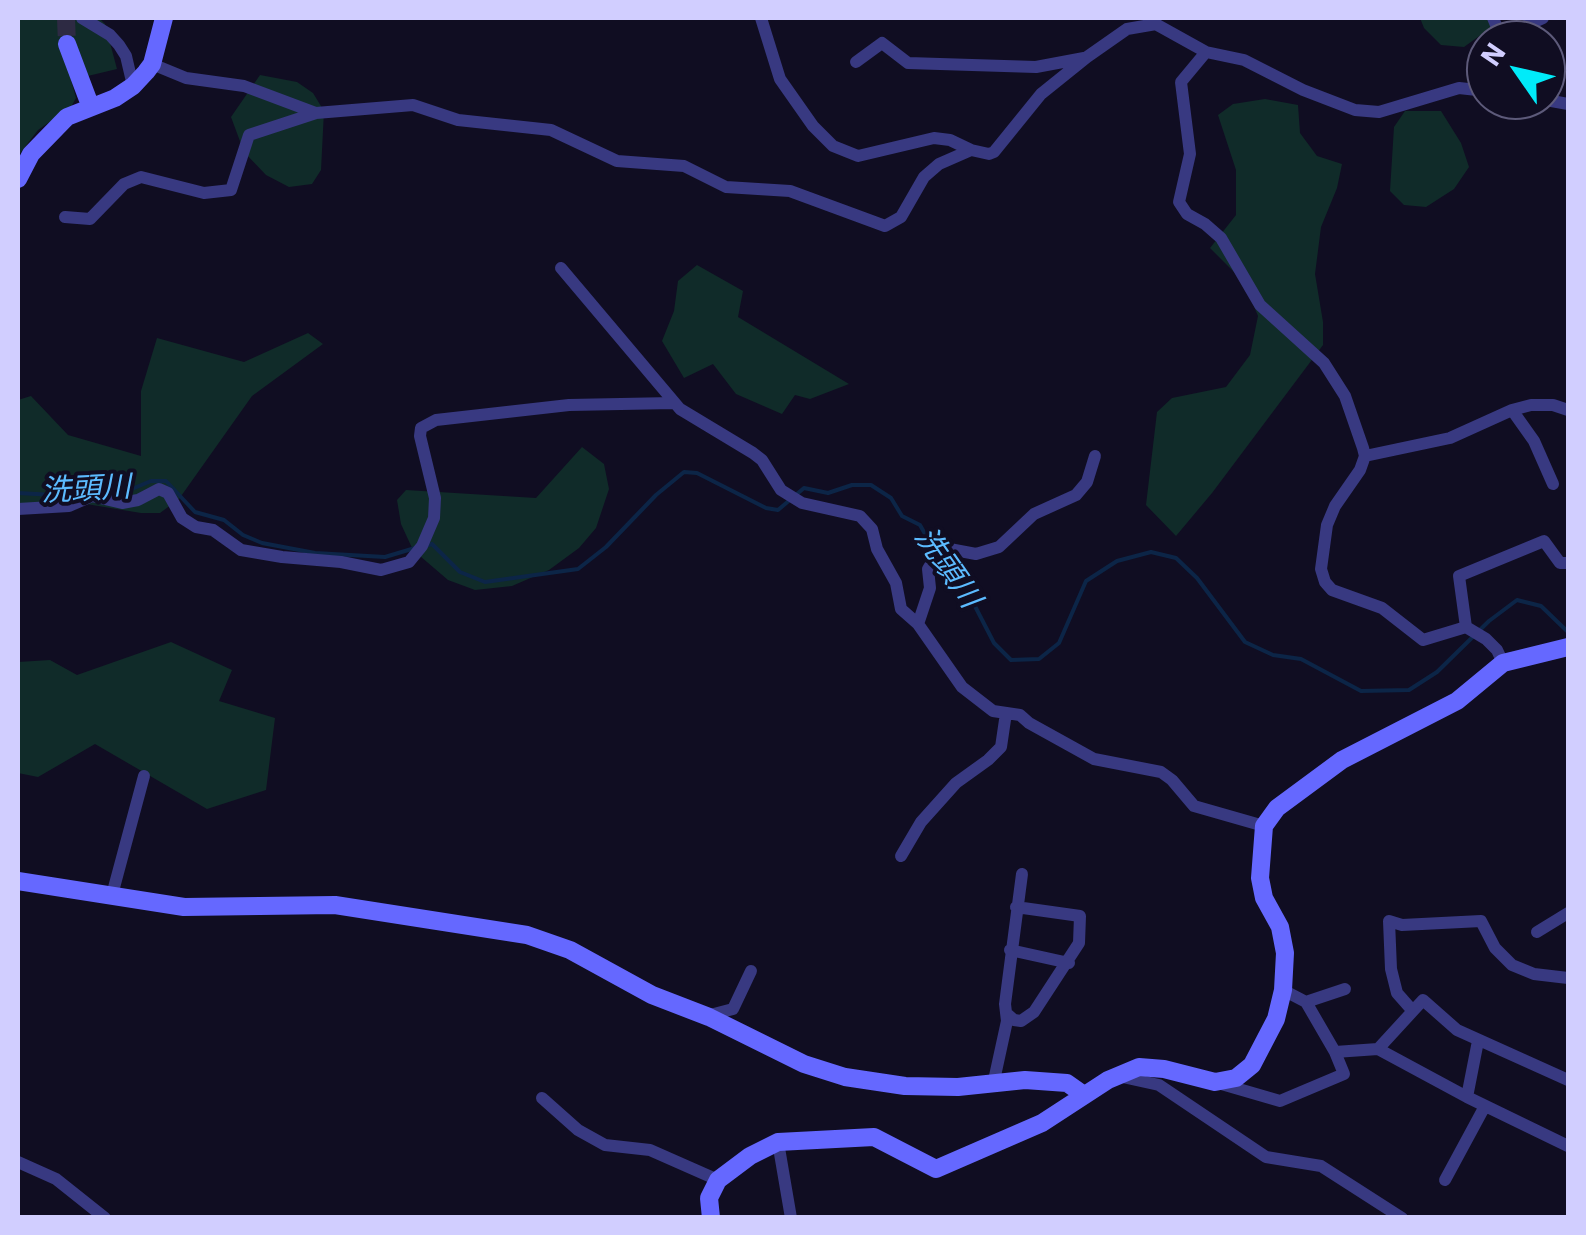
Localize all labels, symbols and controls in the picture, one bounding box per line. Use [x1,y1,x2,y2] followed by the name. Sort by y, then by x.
[1466,20,1566,120] north arrow
[1471,35,1513,73] text: N
[40,470,132,510] water label: 洗頭川
[906,521,988,615] water label: 洗頭川

